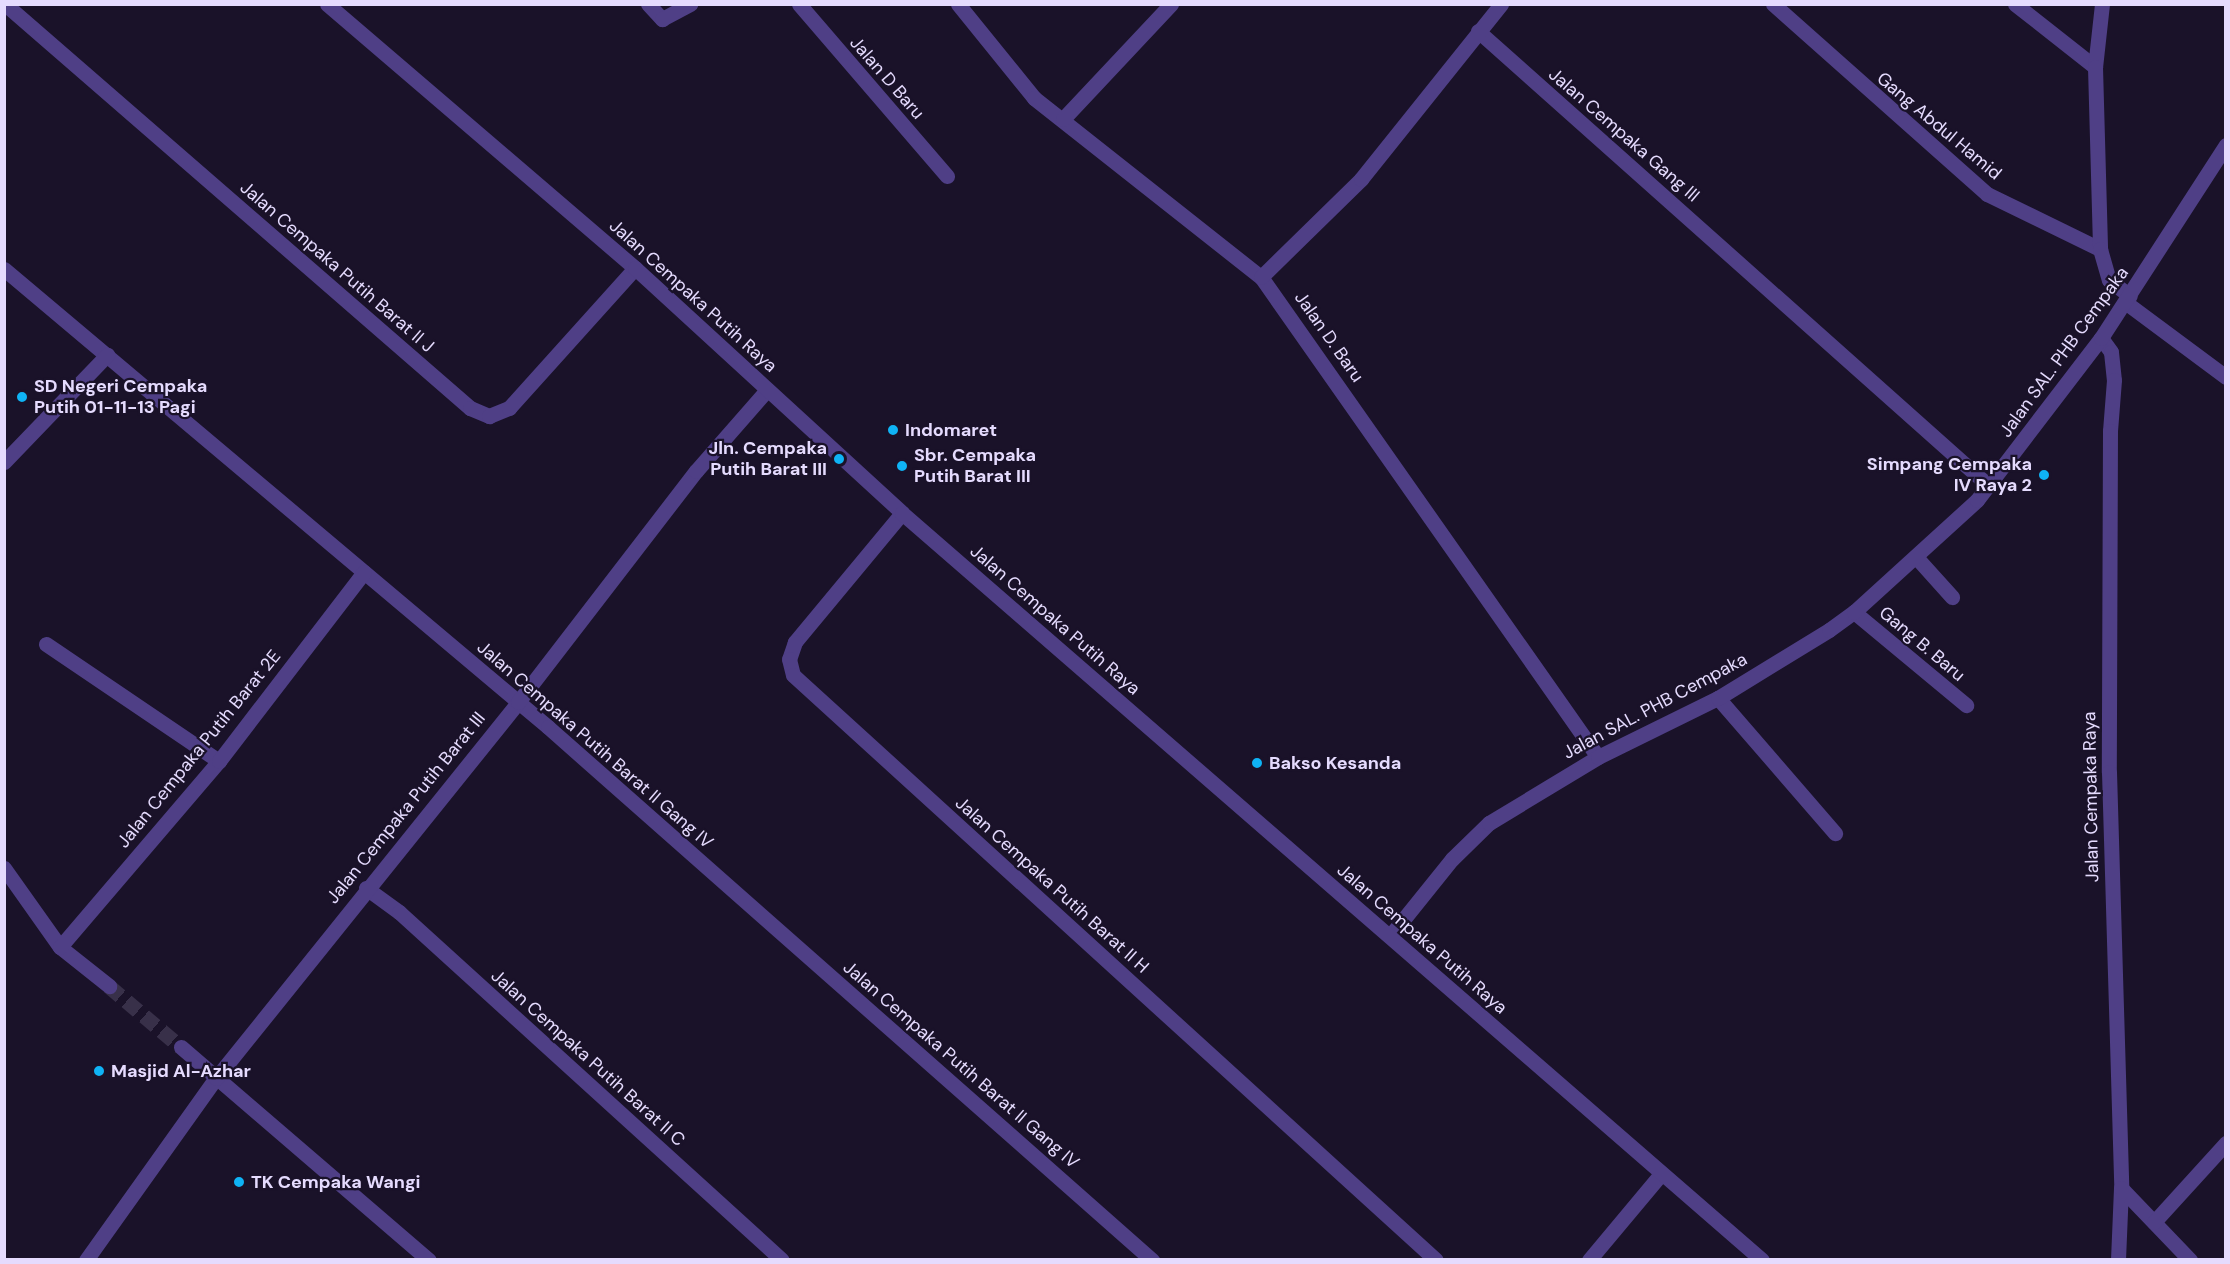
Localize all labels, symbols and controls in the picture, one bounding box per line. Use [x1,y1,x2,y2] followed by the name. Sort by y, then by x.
[845,32,929,124] street label: Jalan D Baru
[1544,64,1704,206] street label: Jalan Cempaka Gang III
[1872,68,2006,184] street label: Gang Abdul Hamid
[236,177,438,357] street label: Jalan Cempaka Putih Barat II J
[605,215,781,377] street label: Jalan Cempaka Putih Raya
[1995,263,2133,441] street label: Jalan SAL. PHB Cempaka
[1290,288,1368,386] street label: Jalan D. Baru
[34,376,207,418] place label: SD Negeri Cempaka Putih 01-11-13 Pagi
[15,390,29,404] marker: SD Negeri Cempaka Putih 01-11-13 Pagi
[905,419,997,441] place label: Indomaret
[886,423,900,437] marker: Indomaret
[709,438,827,480] place label: Jln. Cempaka Putih Barat III
[914,445,1036,488] place label: Sbr. Cempaka Putih Barat III
[832,452,846,466] marker: Jln. Cempaka Putih Barat III
[1867,454,2032,496] place label: Simpang Cempaka IV Raya 2
[895,459,909,473] marker: Sbr. Cempaka Putih Barat III
[2037,468,2051,482] marker: Simpang Cempaka IV Raya 2
[966,540,1144,700] street label: Jalan Cempaka Putih Raya
[1875,602,1969,686] street label: Gang B. Baru
[473,637,717,853] street label: Jalan Cempaka Putih Barat II Gang IV
[113,646,285,852] street label: Jalan Cempaka Putih Barat 2E
[1559,648,1751,764] street label: Jalan SAL. PHB Cempaka
[322,708,490,908] street label: Jalan Cempaka Putih Barat III
[2079,711,2103,883] street label: Jalan Cempaka Raya
[1269,752,1401,774] place label: Bakso Kesanda
[1250,756,1264,770] marker: Bakso Kesanda
[951,792,1153,978] street label: Jalan Cempaka Putih Barat II H
[1333,859,1511,1019] street label: Jalan Cempaka Putih Raya
[839,957,1083,1173] street label: Jalan Cempaka Putih Barat II Gang IV
[487,965,689,1151] street label: Jalan Cempaka Putih Barat II C
[111,1060,251,1082] place label: Masjid Al-Azhar
[92,1064,106,1078] marker: Masjid Al-Azhar
[251,1171,421,1193] place label: TK Cempaka Wangi
[232,1175,246,1189] marker: TK Cempaka Wangi

